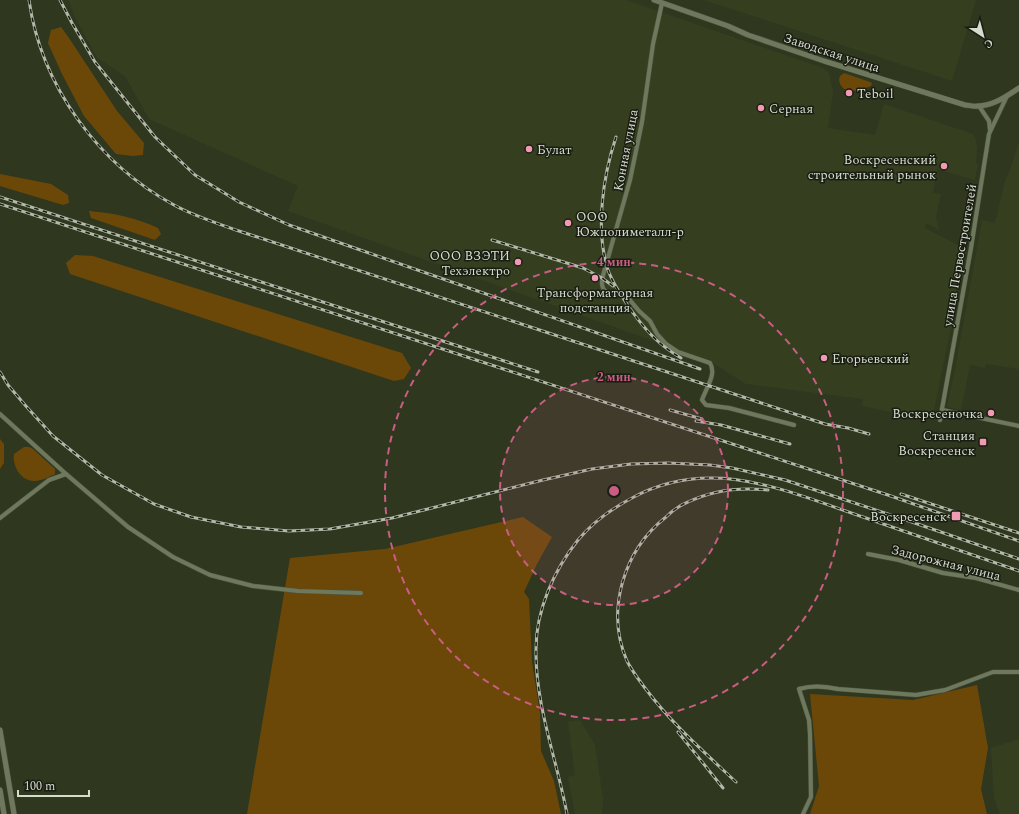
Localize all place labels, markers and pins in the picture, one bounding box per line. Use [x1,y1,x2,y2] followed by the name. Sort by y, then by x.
[857,84,894,104] place label: Teboil
[844,88,854,98] marker: Teboil
[769,99,813,119] place label: Серная
[756,103,766,113] marker: Серная
[537,140,572,160] place label: Булат
[524,144,534,154] marker: Булат
[808,150,936,185] place label: Воскресенский строительный рынок
[939,161,949,171] marker: Воскресенский строительный рынок
[576,207,684,242] place label: ООО Южполиметалл-р
[563,218,573,228] marker: ООО Южполиметалл-р
[429,246,510,281] place label: ООО ВЗЭТИ Техэлектро
[513,257,523,267] marker: ООО ВЗЭТИ Техэлектро
[590,273,600,283] marker: Трансформаторная подстанция
[537,283,653,318] place label: Трансформаторная подстанция
[832,349,909,369] place label: Егорьевский
[819,353,829,363] marker: Егорьевский
[892,404,984,424] place label: Воскресеночка
[986,408,996,418] marker: Воскресеночка
[898,426,975,461] place label: Станция Воскресенск
[978,437,988,447] marker: Станция Воскресенск
[607,484,621,498] centre of rings
[870,507,947,527] place label: Воскресенск
[950,510,962,522] marker: Воскресенск

